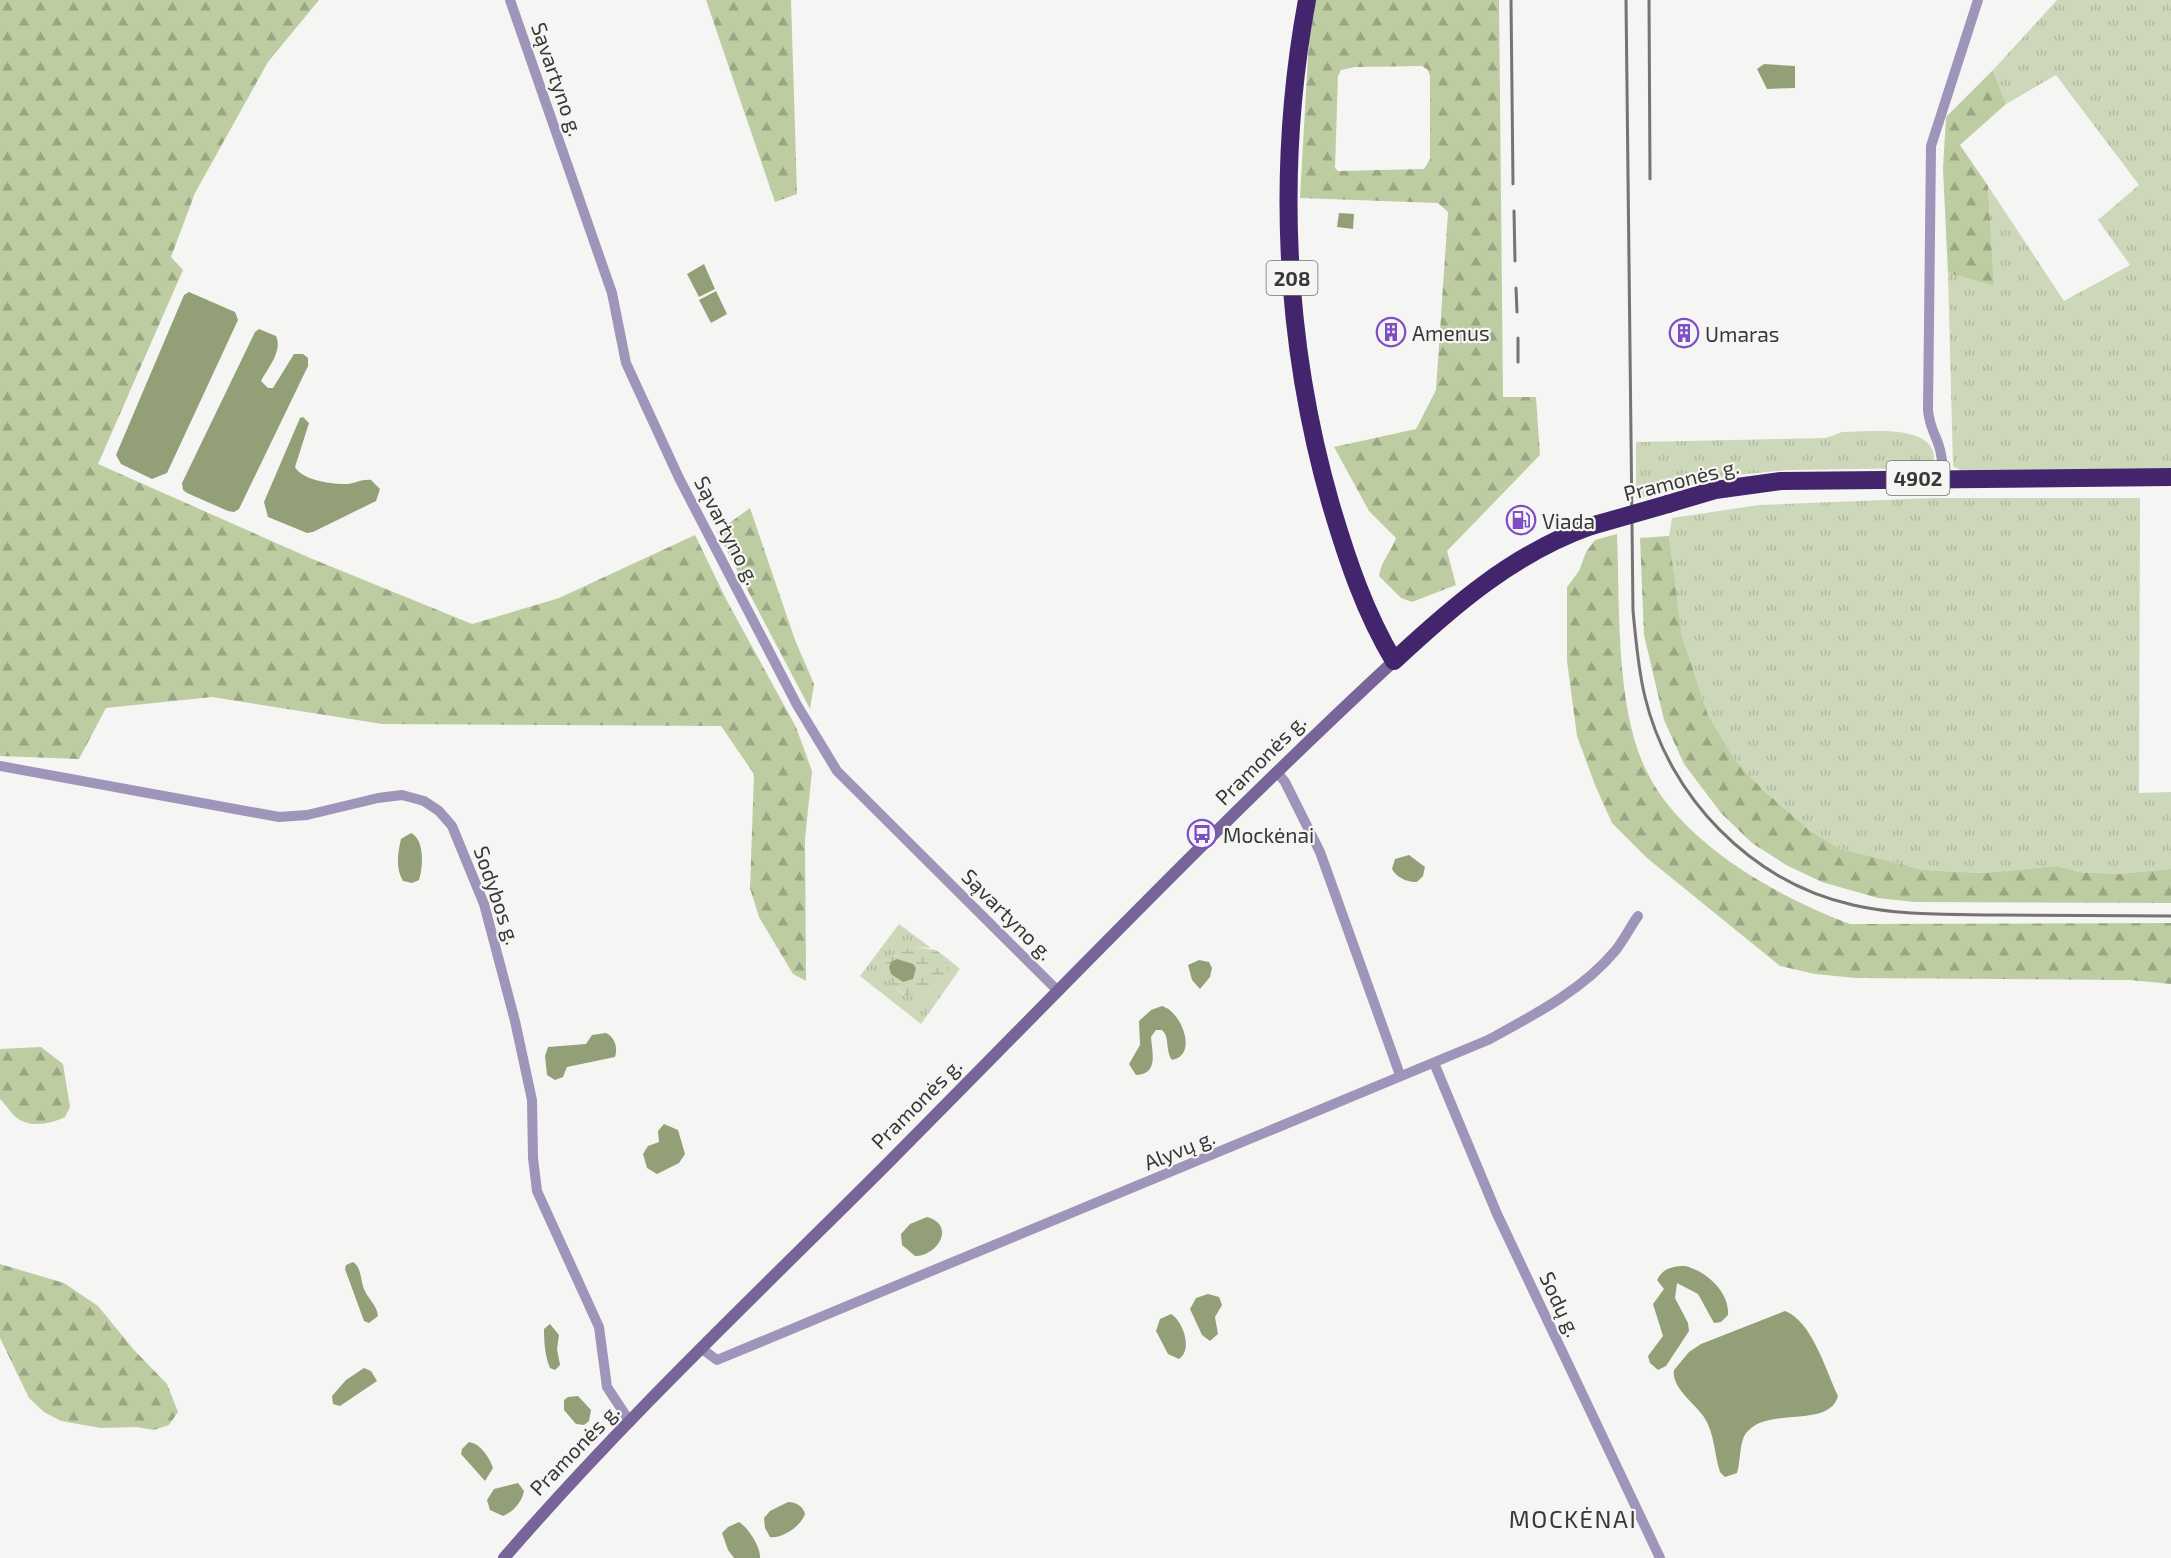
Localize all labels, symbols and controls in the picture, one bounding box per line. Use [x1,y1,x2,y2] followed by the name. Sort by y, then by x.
[527,19,589,139] street label: Sąvartyno g.
[1266,261,1318,295] road number: 208
[1375,316,1407,348] building icon: Amenus
[1668,317,1700,349] building icon: Umaras
[1412,320,1490,345] place label: Amenus
[1705,321,1780,346] place label: Umaras
[1621,453,1741,505] street label: Pramonės g.
[1886,461,1950,495] road number: 4902
[690,471,766,589] street label: Sąvartyno g.
[1505,504,1537,536] fuel station icon: Viada
[1542,508,1595,533] place label: Viada
[1209,708,1311,810] street label: Pramonės g.
[1186,818,1218,850] bus stop icon: Mockėnai
[1223,822,1314,847] place label: Mockėnai
[469,842,527,948] street label: Sodybos g.
[957,863,1059,965] street label: Sąvartyno g.
[865,1052,967,1154] street label: Pramonės g.
[1140,1124,1218,1174] street label: Alyvų g.
[1535,1267,1587,1341] street label: Sodų g.
[524,1398,624,1500] street label: Pramonės g.
[1509,1504,1637,1533] district label: MOCKĖNAI

